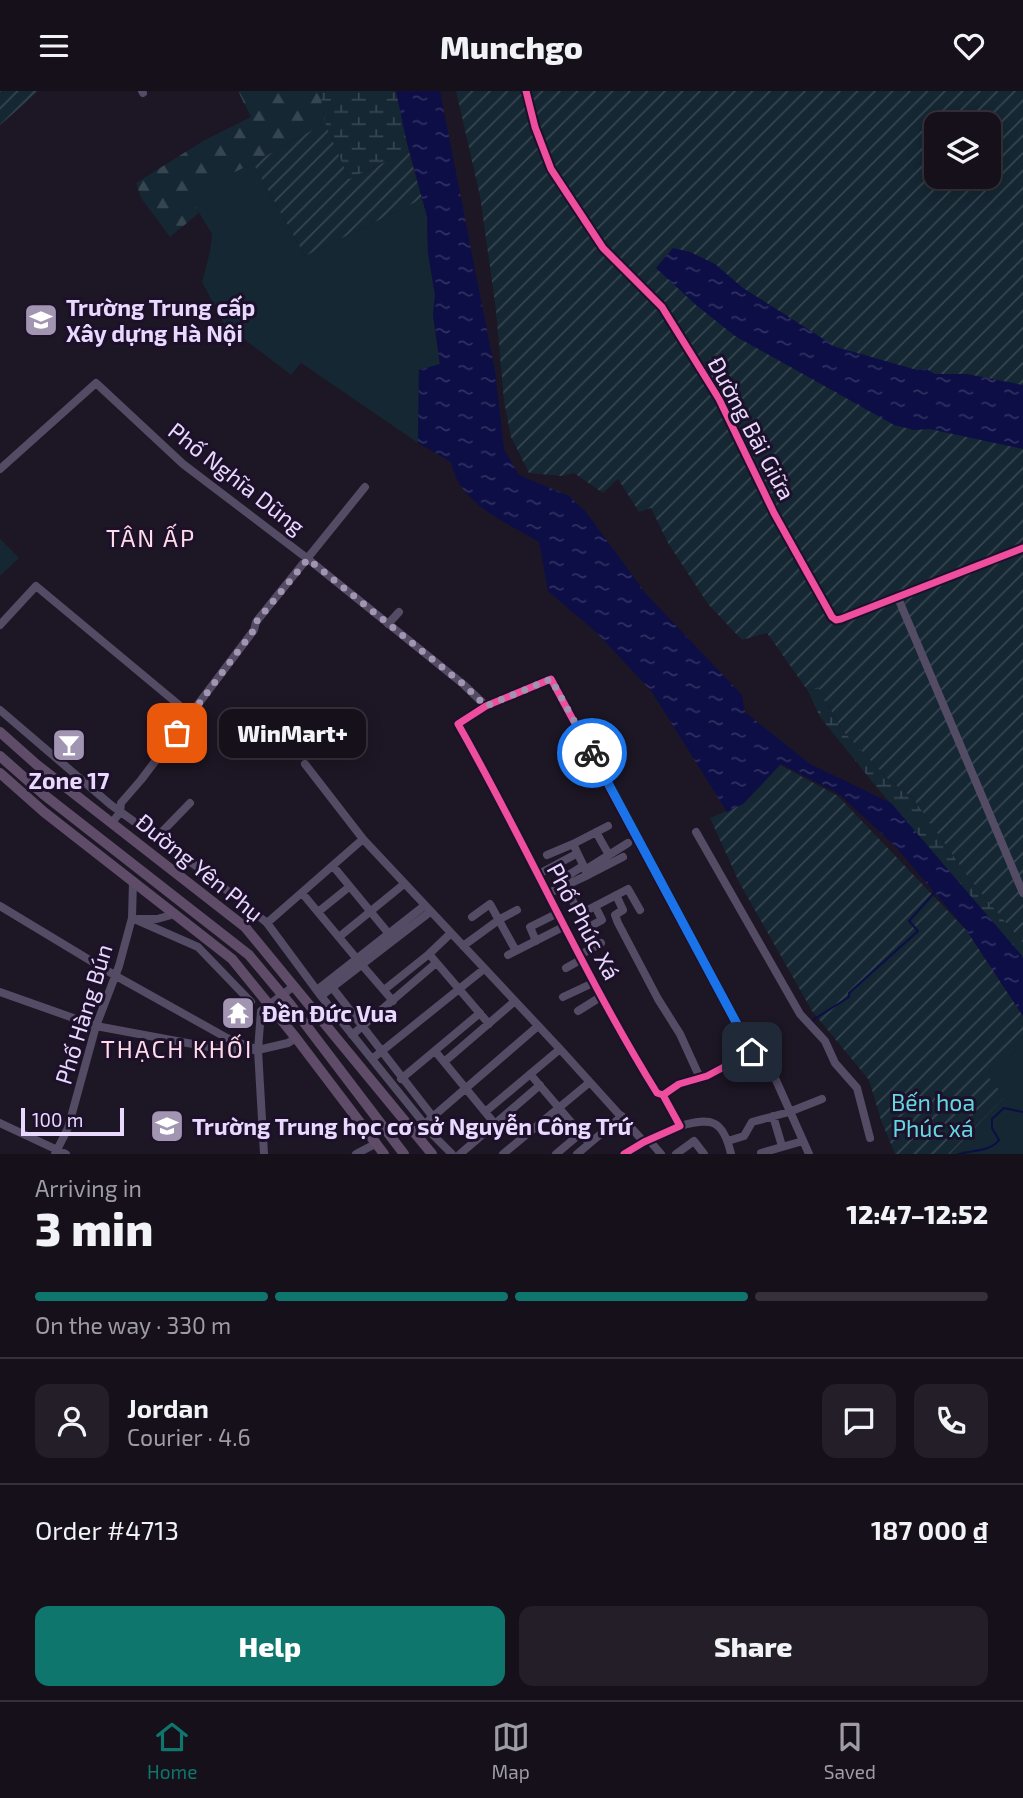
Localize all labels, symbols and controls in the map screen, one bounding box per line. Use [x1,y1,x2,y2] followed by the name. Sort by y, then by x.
[35,27,73,65] icon: menu
[440,27,583,65] text: Munchgo
[950,27,988,65] icon: heart
[924,112,1001,189] map controls
[924,112,1001,189] button: layers
[66,293,255,347] place label: Trường Trung cấp Xây dựng Hà Nội
[22,301,60,339] school or university icon: Trường Trung cấp Xây dựng Hà Nội
[703,352,801,504] street label: Đường Bãi Giữa
[163,416,311,540] street label: Phố Nghĩa Dũng
[106,523,196,552] district label: TÂN ẤP
[147,703,207,763] pin
[219,709,366,757] callout: WinMart+
[158,714,196,752] icon: bag
[557,718,627,788] courier
[237,719,348,747] text: WinMart+
[50,726,88,764] bar icon: Zone 17
[573,734,611,772] icon: bike
[29,766,109,794] place label: Zone 17
[131,807,269,927] street label: Đường Yên Phụ
[542,858,626,984] street label: Phố Phúc Xá
[48,940,118,1088] street label: Phố Hàng Bún
[219,994,257,1032] temple icon: Đền Đức Vua
[262,999,397,1027] place label: Đền Đức Vua
[722,1022,782,1082] pin
[101,1033,253,1063] district label: THẠCH KHỐI
[733,1033,771,1071] icon: home
[891,1088,975,1142] park label: Bến hoa Phúc xá
[21,1105,124,1137] scale bar
[148,1107,186,1145] school or university icon: Trường Trung học cơ sở Nguyễn Công Trứ
[32,1108,83,1131] text: 100 m
[192,1112,634,1140] place label: Trường Trung học cơ sở Nguyễn Công Trứ
[35,1174,142,1202] text: Arriving in
[846,1198,988,1229] text: 12:47–12:52
[35,1200,153,1255] text: 3 min
[35,1311,231,1339] text: On the way · 330 m
[35,1384,109,1458] button: person
[822,1384,896,1458] button: chat
[914,1384,988,1458] button: phone
[127,1392,209,1423] text: Jordan
[127,1423,251,1451] text: Courier · 4.6
[35,1514,179,1545] text: Order #4713
[871,1514,988,1545] text: 187 000 ₫
[35,1606,505,1686] button: Help
[519,1606,988,1686] button: Share
[147,1718,197,1783] tab: Home
[492,1718,530,1783] tab: Map
[824,1718,876,1783] tab: Saved

